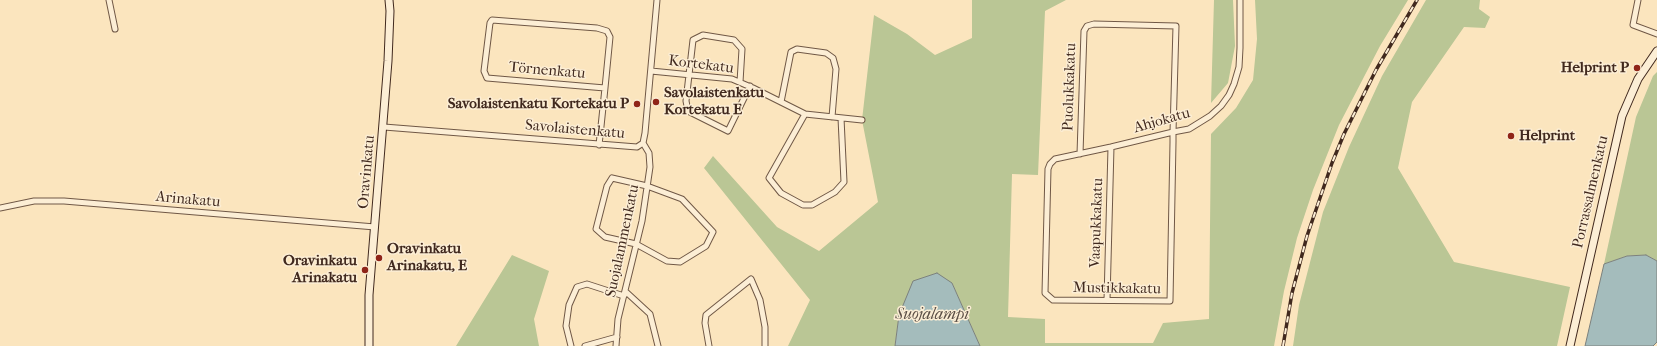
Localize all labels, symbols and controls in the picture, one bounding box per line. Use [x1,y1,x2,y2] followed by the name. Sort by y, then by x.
[1059,43,1081,131] street label: Puolukkakatu
[667,52,735,78] street label: Kortekatu
[508,59,586,83] street label: Törnenkatu
[1561,59,1629,77] place label: Helprint P
[1632,63,1642,73] marker: Helprint P
[664,84,764,119] place label: Savolaistenkatu Kortekatu E
[448,95,629,113] place label: Savolaistenkatu Kortekatu P
[651,97,661,107] marker: Savolaistenkatu Kortekatu E
[632,99,642,109] marker: Savolaistenkatu Kortekatu P
[1132,104,1192,138] street label: Ahjokatu
[524,117,626,143] street label: Savolaistenkatu
[1519,127,1575,145] place label: Helprint
[1506,131,1516,141] marker: Helprint
[355,134,379,210] street label: Oravinkatu
[1569,134,1613,250] street label: Porrassalmenkatu
[1086,178,1108,268] street label: Vaapukkakatu
[602,183,644,299] street label: Suojalammenkatu
[155,188,221,212] street label: Arinakatu
[387,240,467,275] place label: Oravinkatu Arinakatu, E
[283,252,357,287] place label: Oravinkatu Arinakatu
[374,253,384,263] marker: Oravinkatu Arinakatu, E
[360,265,370,275] marker: Oravinkatu Arinakatu
[1073,279,1161,299] street label: Mustikkakatu
[895,305,969,325] water label: Suojalampi

